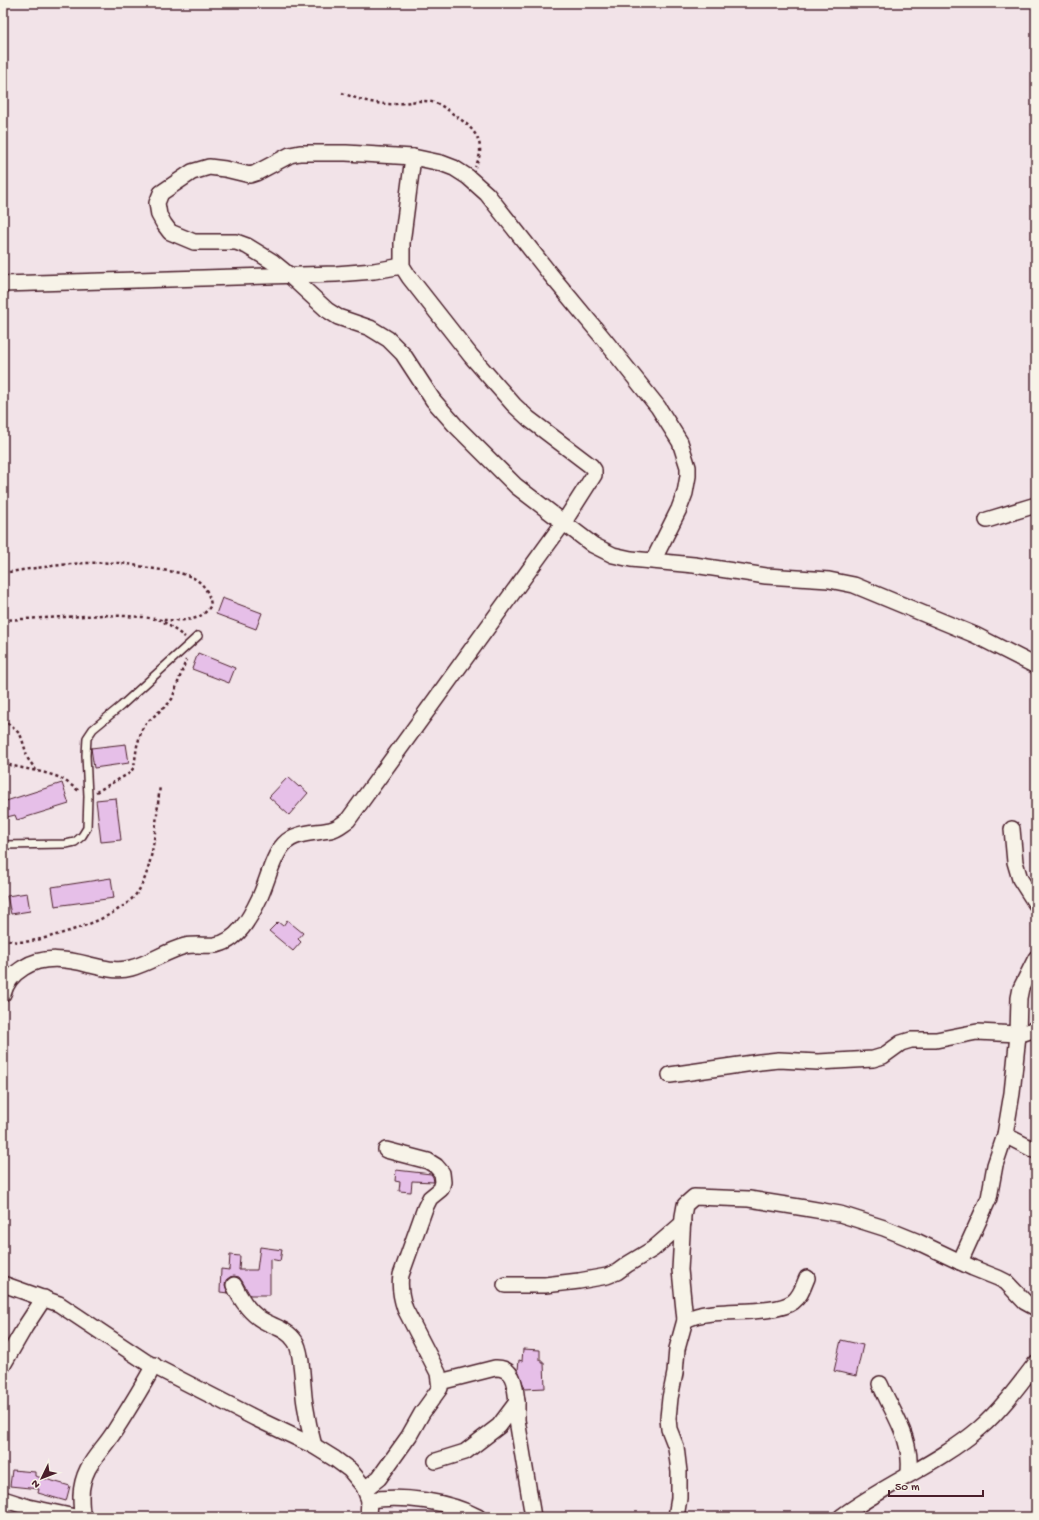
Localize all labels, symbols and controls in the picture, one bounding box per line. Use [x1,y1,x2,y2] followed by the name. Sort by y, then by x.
[22,1458,62,1498] north arrow
[889,1472,983,1498] scale bar
[29,1477,43,1490] text: N
[895,1481,920,1495] text: 50 m

